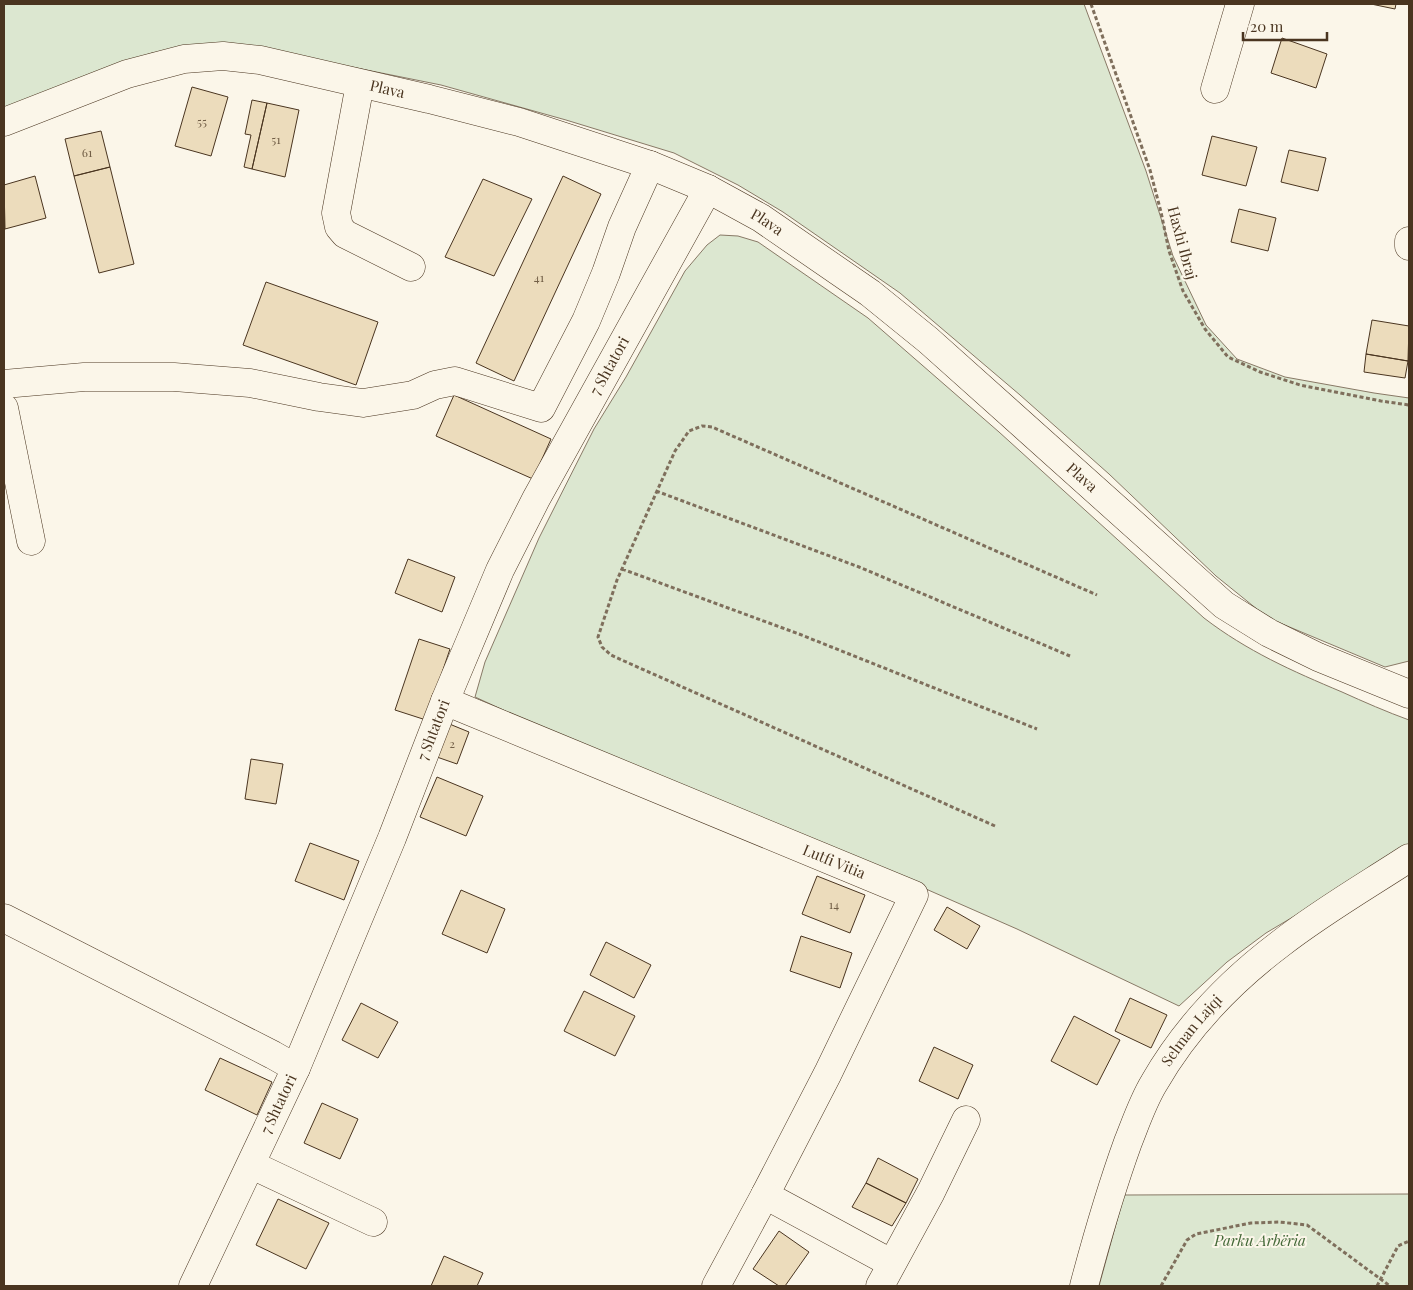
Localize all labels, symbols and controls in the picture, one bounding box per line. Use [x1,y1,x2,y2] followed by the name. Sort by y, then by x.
[1243,10,1327,42] scale bar
[1250,16,1284,36] text: 20 m
[368,75,407,102] street label: Plava
[197,113,207,129] house number: 55
[271,131,281,147] house number: 51
[82,144,93,160] house number: 61
[748,203,788,240] street label: Plava
[1164,204,1202,282] street label: Haxhi Ibraj
[534,269,545,285] house number: 41
[585,332,633,398] street label: 7 Shtatori
[1063,458,1103,496] street label: Plava
[412,696,454,763] street label: 7 Shtatori
[449,735,455,751] house number: 2
[800,839,869,883] street label: Lutfi Vitia
[829,896,839,912] house number: 14
[1156,989,1226,1070] street label: Selman Lajqi
[255,1070,301,1137] street label: 7 Shtatori
[1213,1230,1306,1250] park label: Parku Arbëria

